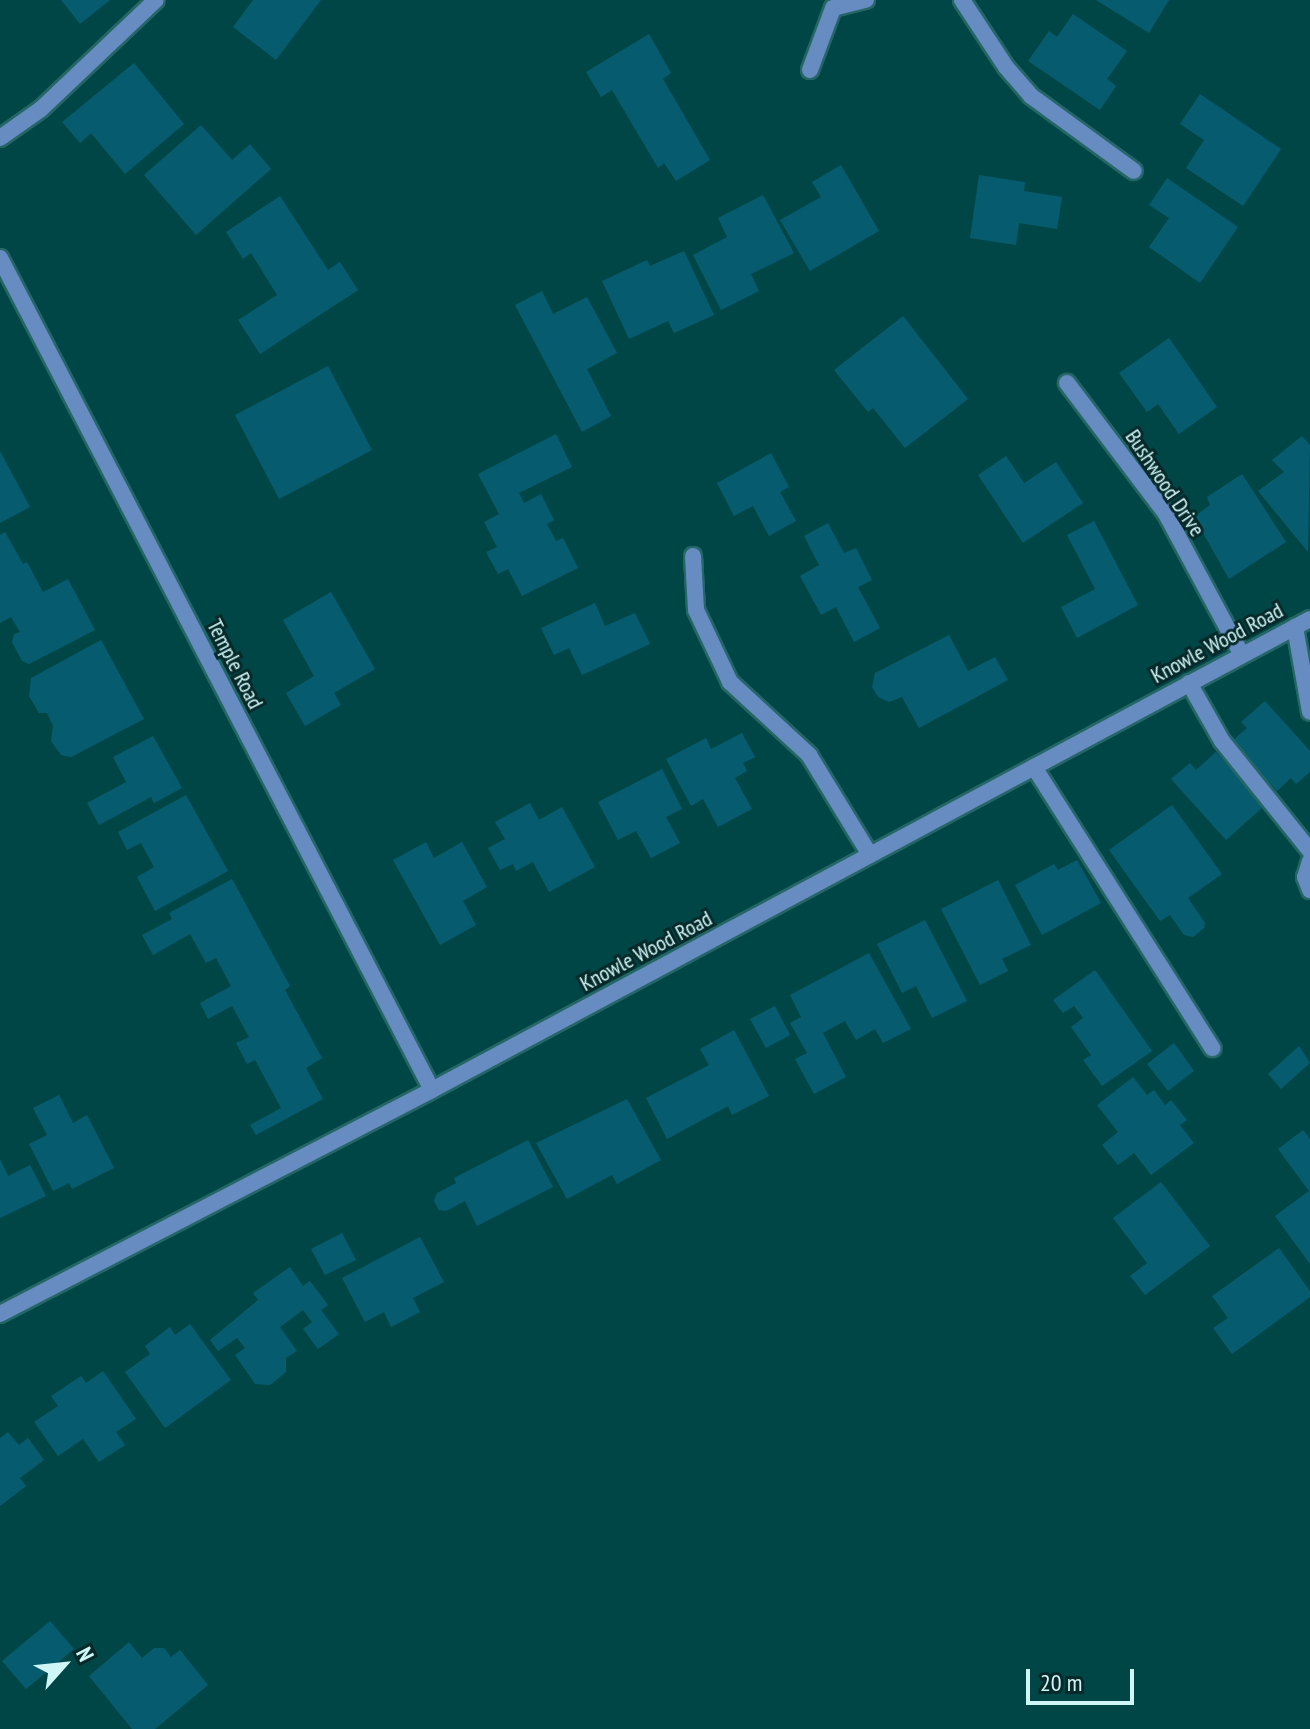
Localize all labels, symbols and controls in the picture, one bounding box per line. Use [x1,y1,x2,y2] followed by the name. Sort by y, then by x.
[1120,425,1210,541] street label: Bushwood Drive
[1146,597,1288,689] street label: Knowle Wood Road
[201,615,269,713] street label: Temple Road
[575,905,717,997] street label: Knowle Wood Road
[24,1625,104,1705] north arrow
[70,1642,101,1666] text: N
[1030,1653,1138,1703] scale bar
[1040,1667,1082,1698] text: 20 m

